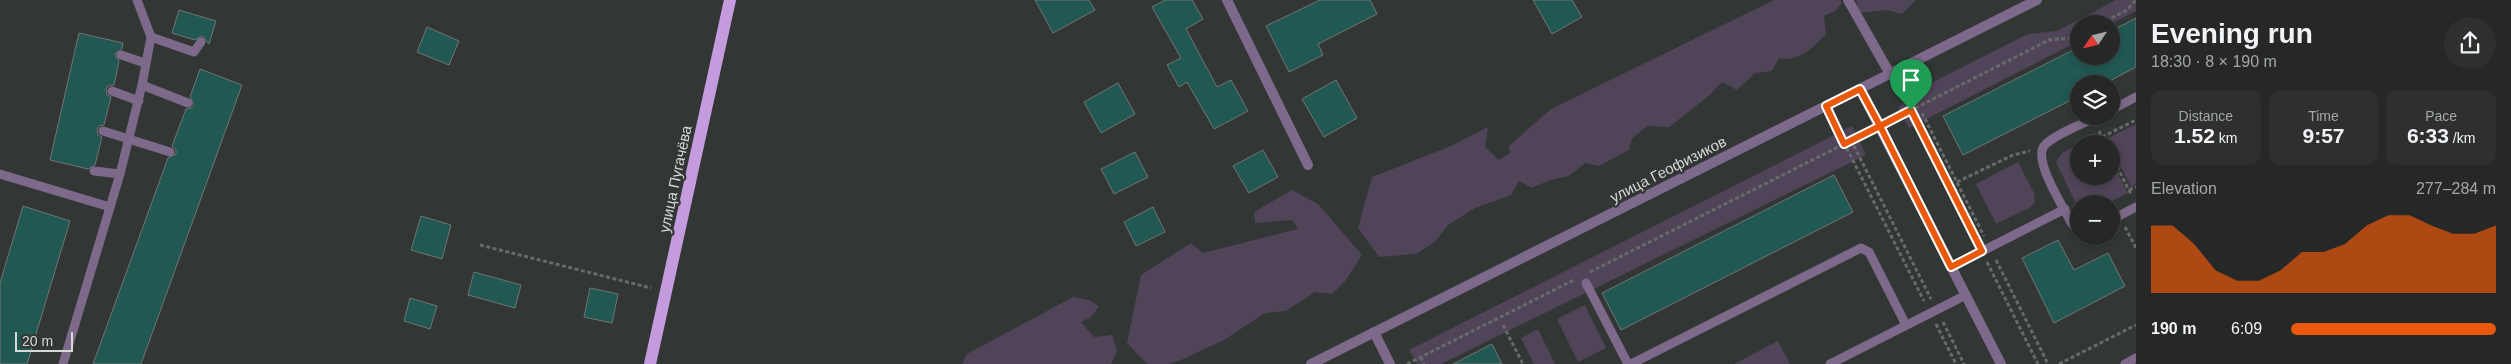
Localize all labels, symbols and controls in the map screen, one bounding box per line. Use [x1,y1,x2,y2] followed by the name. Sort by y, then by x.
[2070,15,2120,65] north arrow
[2070,15,2120,245] map controls
[2444,17,2496,69] button: share
[2151,18,2313,49] text: Evening run
[2151,53,2277,70] text: 18:30 · 8 × 190 m
[1890,59,1932,110] pin
[1897,66,1925,94] icon: arrive
[2070,75,2120,125] button: layers
[2179,108,2233,124] text: Distance
[2308,108,2339,124] text: Time
[2425,108,2457,124] text: Pace
[655,123,695,234] street label: улица Пугачёва
[2174,124,2215,147] text: 1.52
[2302,124,2345,147] text: 9:57
[2407,124,2449,147] text: 6:33
[2215,130,2238,146] text: km
[2449,130,2475,146] text: /km
[1607,132,1729,206] street label: улица Геофизиков
[2070,135,2120,185] button: +
[2151,180,2217,197] text: Elevation
[2416,180,2496,197] text: 277–284 m
[2070,195,2120,245] button: −
[2151,320,2196,337] text: 190 m
[2231,320,2262,337] text: 6:09
[15,329,72,352] scale bar
[22,333,53,349] text: 20 m

